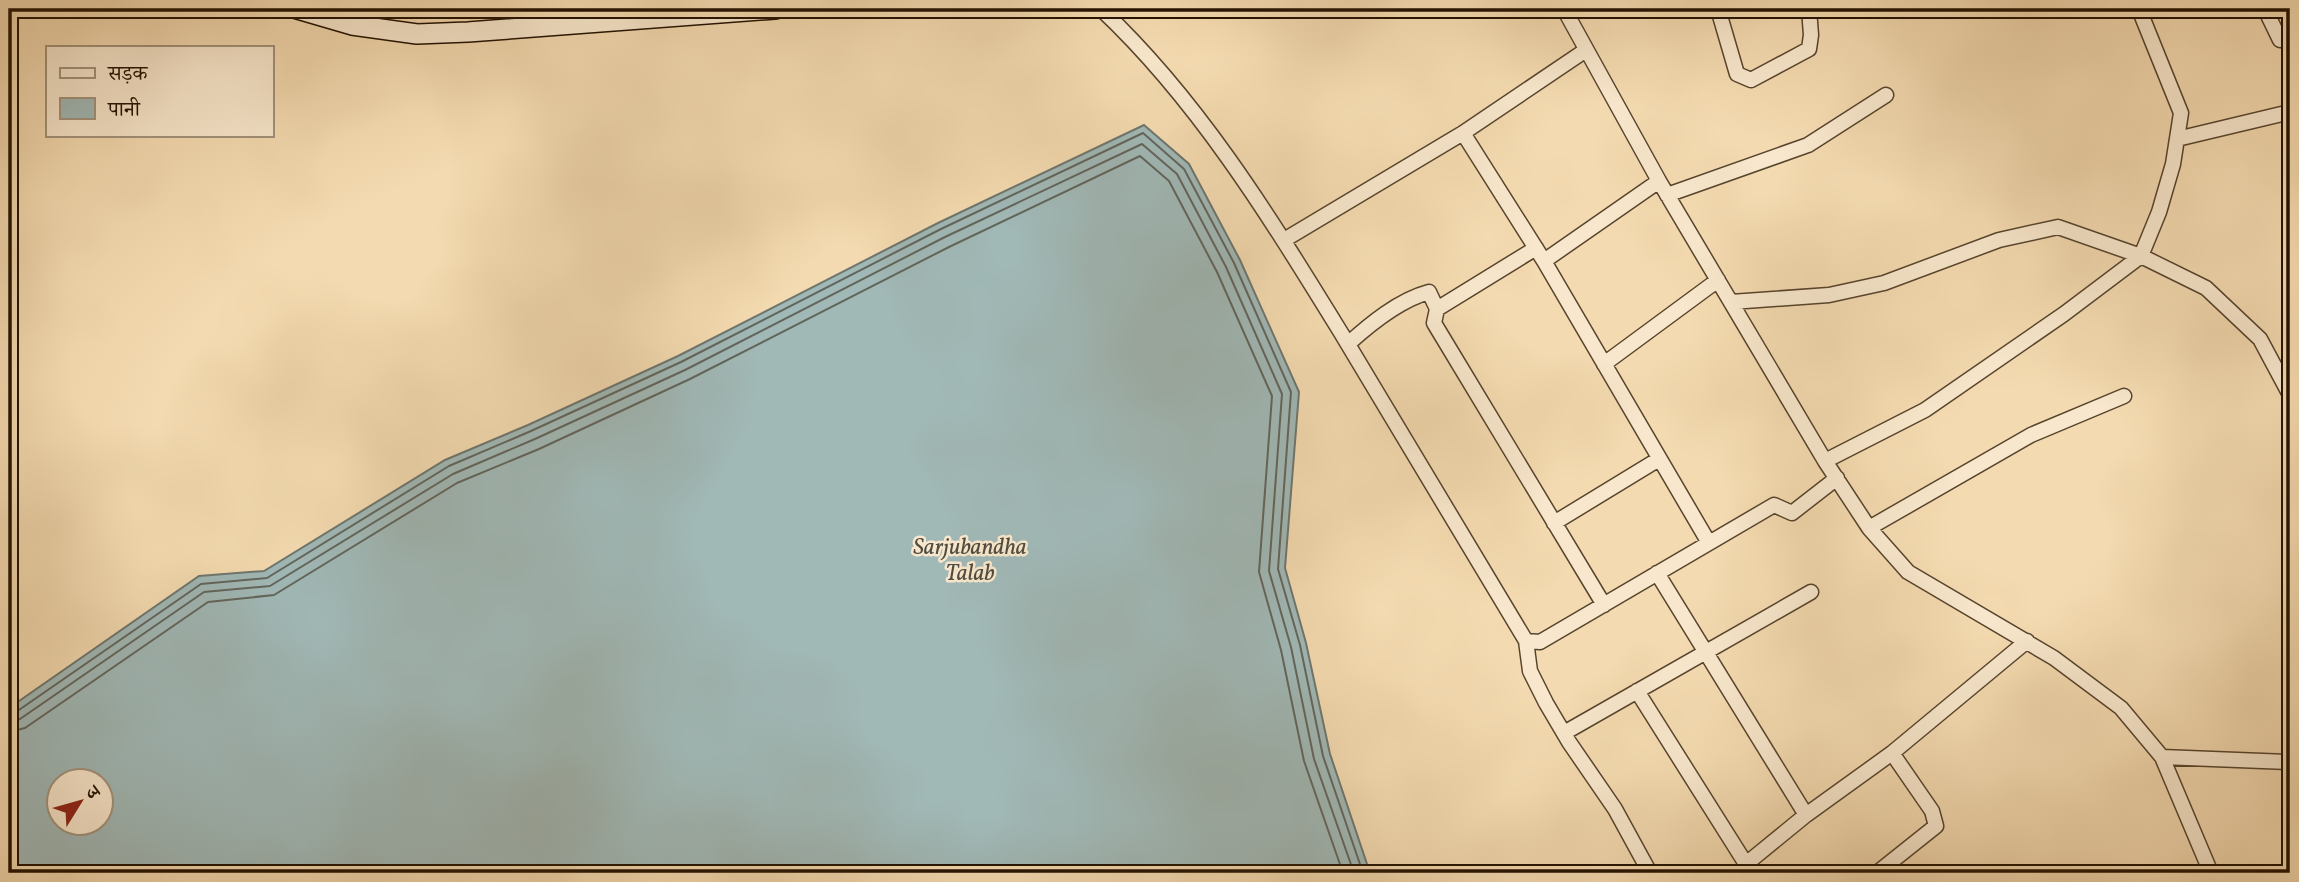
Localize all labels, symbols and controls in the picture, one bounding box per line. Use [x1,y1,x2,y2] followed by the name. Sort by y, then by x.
[46,46,273,136] legend
[107,60,148,89] text: सड़क
[107,96,141,125] text: पानी
[913,532,1027,590] water label: Sarjubandha Talab
[46,766,116,836] north arrow
[77,780,106,806] text: उ

